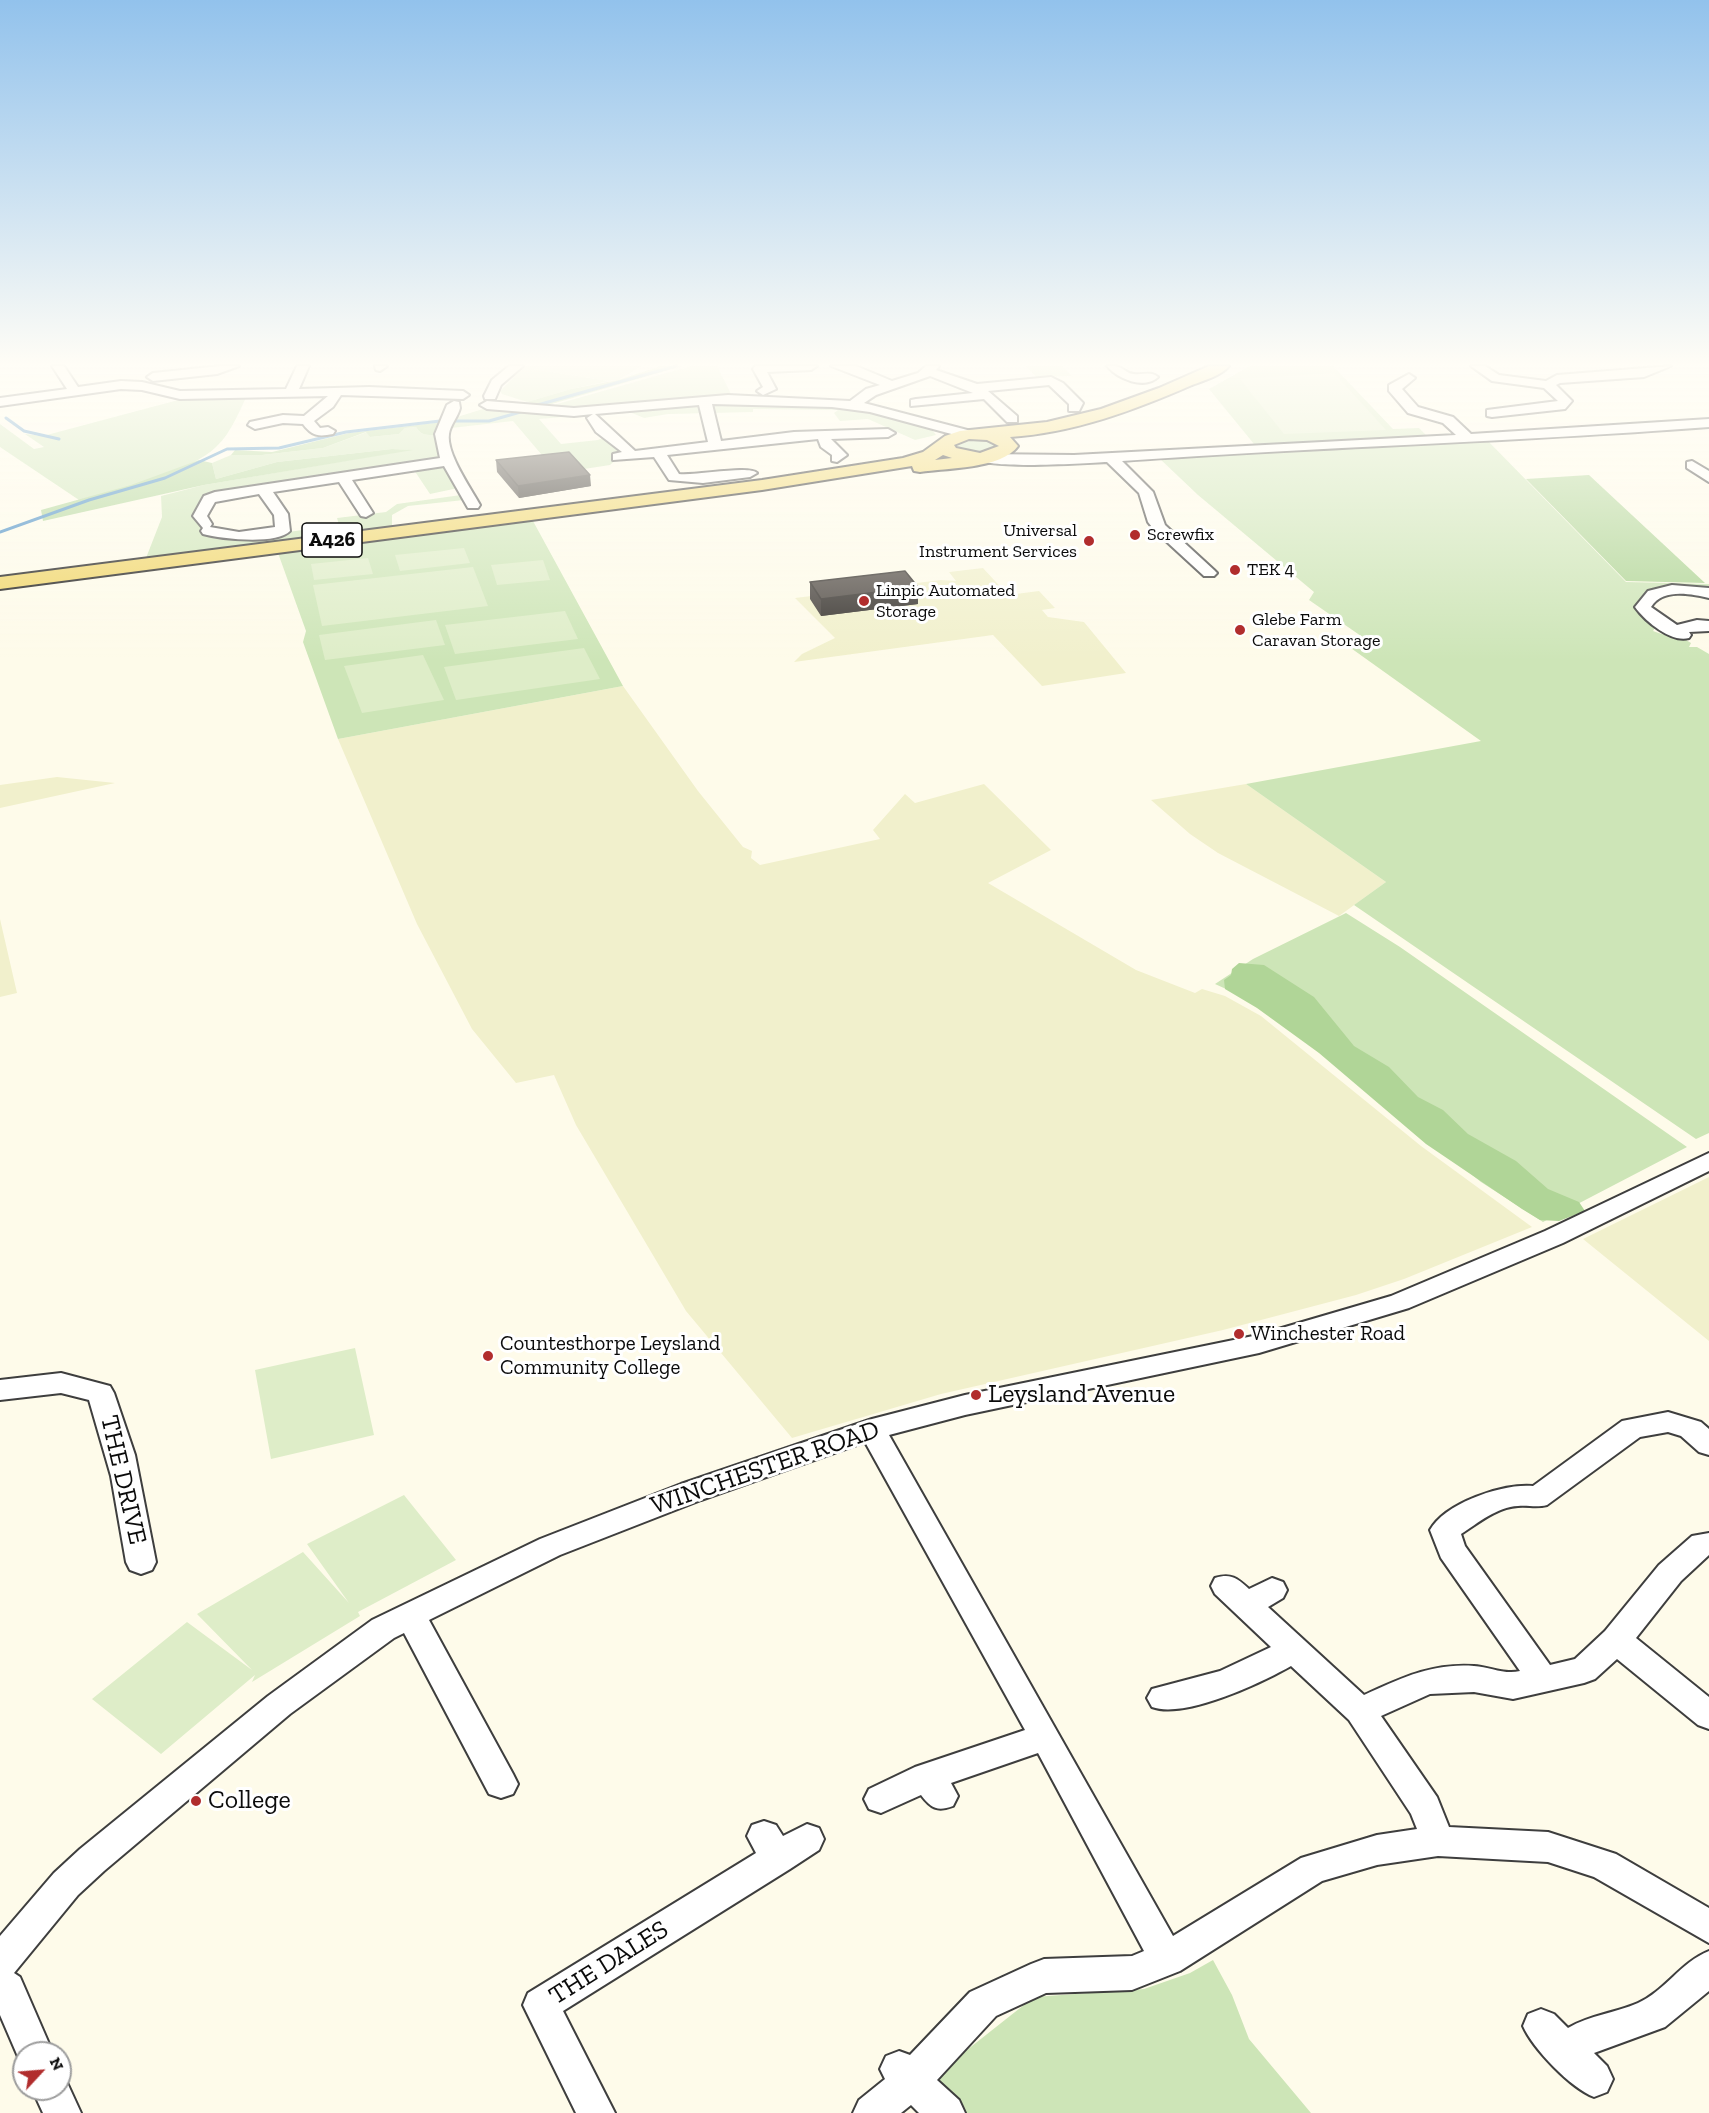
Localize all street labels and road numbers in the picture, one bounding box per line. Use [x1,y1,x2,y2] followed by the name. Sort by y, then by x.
[302,523,362,557] road number: A426
[93,1412,153,1548] street label: THE DRIVE
[647,1414,883,1522] street label: WINCHESTER ROAD
[544,1914,674,2012] street label: THE DALES

